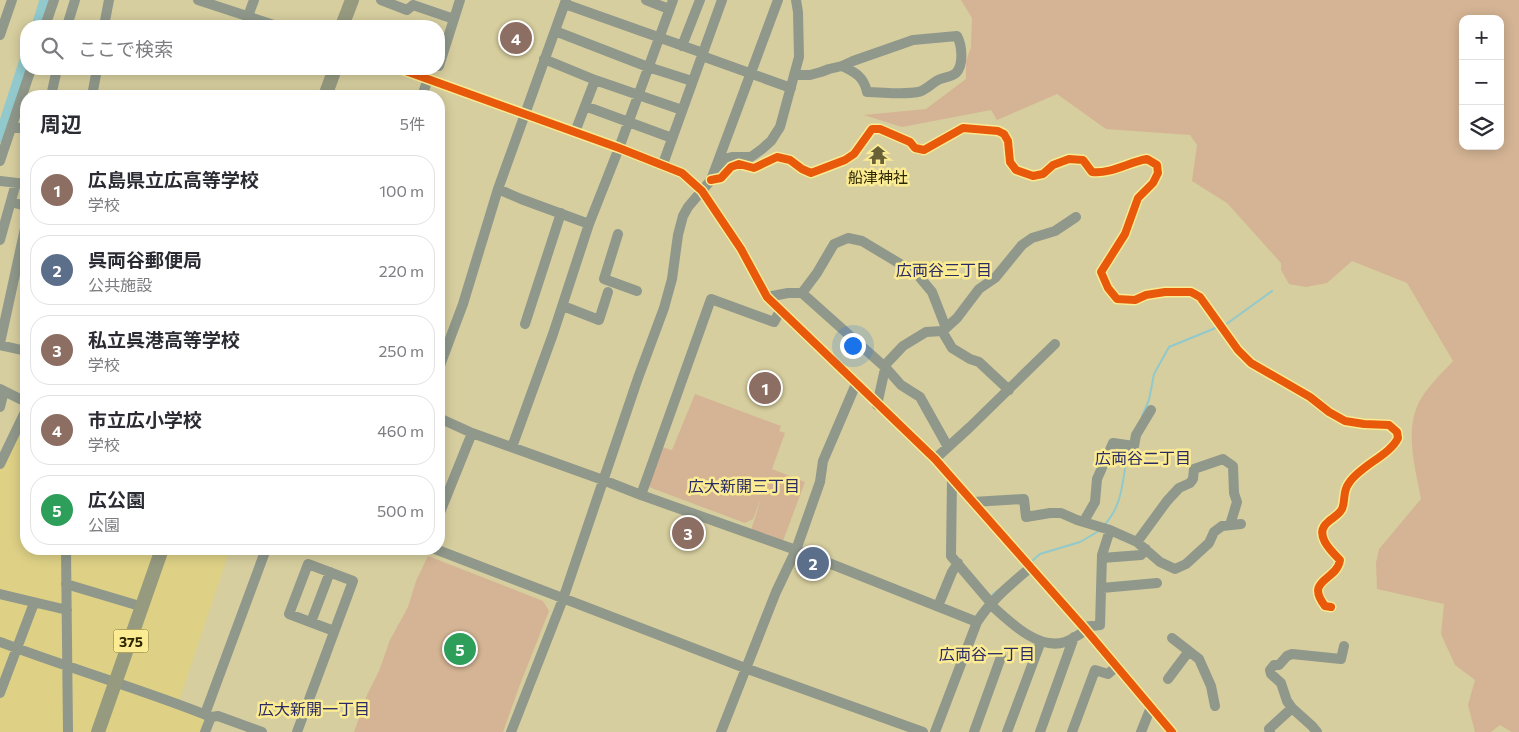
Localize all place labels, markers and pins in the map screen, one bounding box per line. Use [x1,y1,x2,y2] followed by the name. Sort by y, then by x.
[500,19,532,57] pin: 4
[867,144,889,166] temple icon: 船津神社
[848,168,908,186] place label: 船津神社
[749,369,781,407] pin: 1
[672,514,704,552] pin: 3
[797,544,829,582] pin: 2
[444,630,476,668] pin: 5

